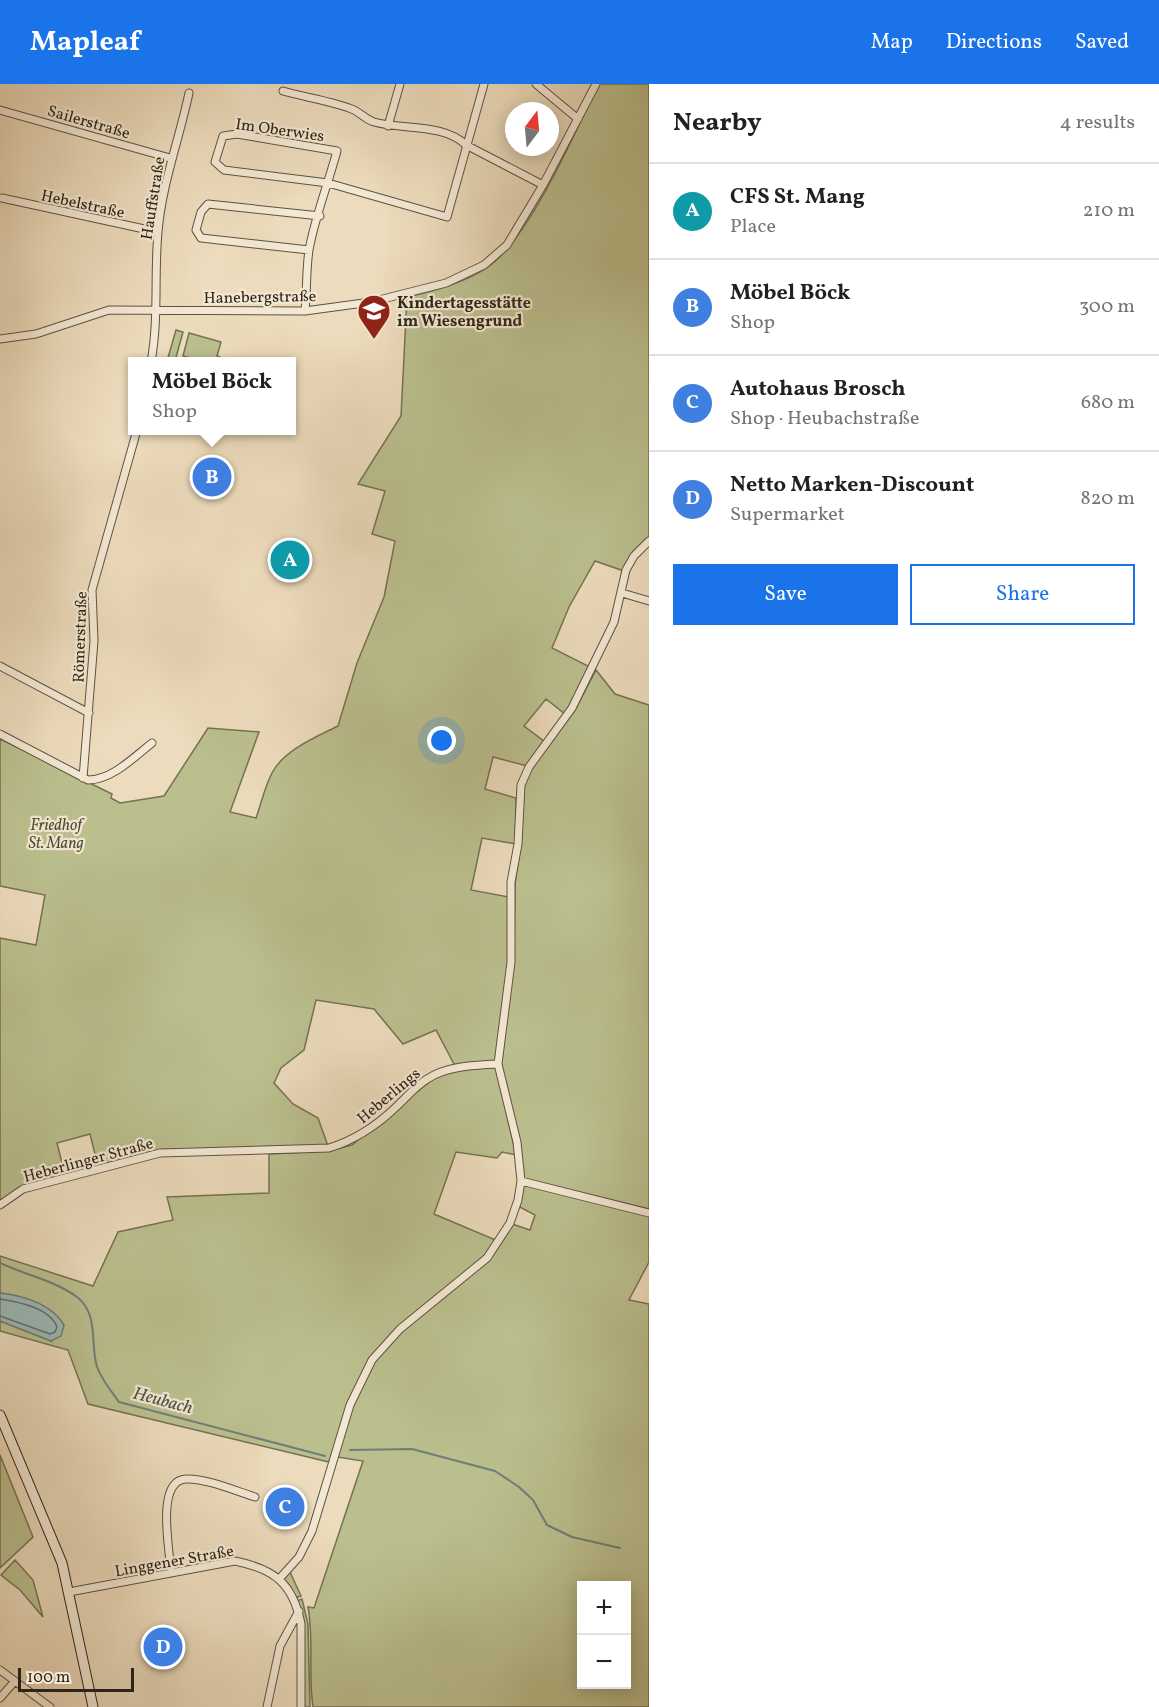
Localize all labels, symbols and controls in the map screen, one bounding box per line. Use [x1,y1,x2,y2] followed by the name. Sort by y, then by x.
[30,23,140,62] text: Mapleaf
[871,28,913,57] text: Map
[946,28,1042,57] text: Directions
[1075,28,1129,57] text: Saved
[45,101,132,145] street label: Sailerstraße
[505,102,559,156] north arrow
[673,105,762,141] text: Nearby
[1060,109,1135,137] text: 4 results
[234,114,326,148] street label: Im Oberwies
[137,155,171,242] street label: Hauffstraße
[730,182,865,213] text: CFS St. Mang
[39,185,126,225] street label: Hebelstraße
[685,197,700,225] text: A
[1083,197,1135,225] text: 210 m
[730,213,776,241] text: Place
[730,278,850,309] text: Möbel Böck
[204,286,317,310] street label: Hanebergstraße
[356,293,392,340] school or university icon: Kindertagesstätte im Wiesengrund
[397,293,531,333] place label: Kindertagesstätte im Wiesengrund
[686,293,699,321] text: B
[1079,293,1135,321] text: 300 m
[730,309,775,337] text: Shop
[128,357,296,435] popup
[152,367,272,398] text: Möbel Böck
[730,374,906,405] text: Autohaus Brosch
[686,389,699,417] text: C
[1081,389,1135,417] text: 680 m
[152,398,197,426] text: Shop
[730,405,919,433] text: Shop · Heubachstraße
[192,454,232,500] pin: B
[730,470,974,501] text: Netto Marken-Discount
[685,485,700,513] text: D
[1081,485,1135,513] text: 820 m
[730,501,845,529] text: Supermarket
[270,538,310,582] pin: A
[673,564,898,625] button: Save
[910,564,1135,625] button: Share
[68,591,94,683] street label: Römerstraße
[427,726,456,755] your location
[28,815,85,855] park label: Friedhof St. Mang
[353,1063,426,1130] street label: Heberlings
[21,1133,156,1189] street label: Heberlinger Straße
[130,1382,195,1421] water label: Heubach
[266,1484,304,1530] pin: C
[113,1541,236,1583] street label: Linggener Straße
[577,1581,631,1689] map controls
[577,1581,631,1635] button: +
[144,1624,182,1670] pin: D
[577,1635,631,1689] button: −
[18,1665,134,1692] scale bar
[27,1667,70,1689] text: 100 m

